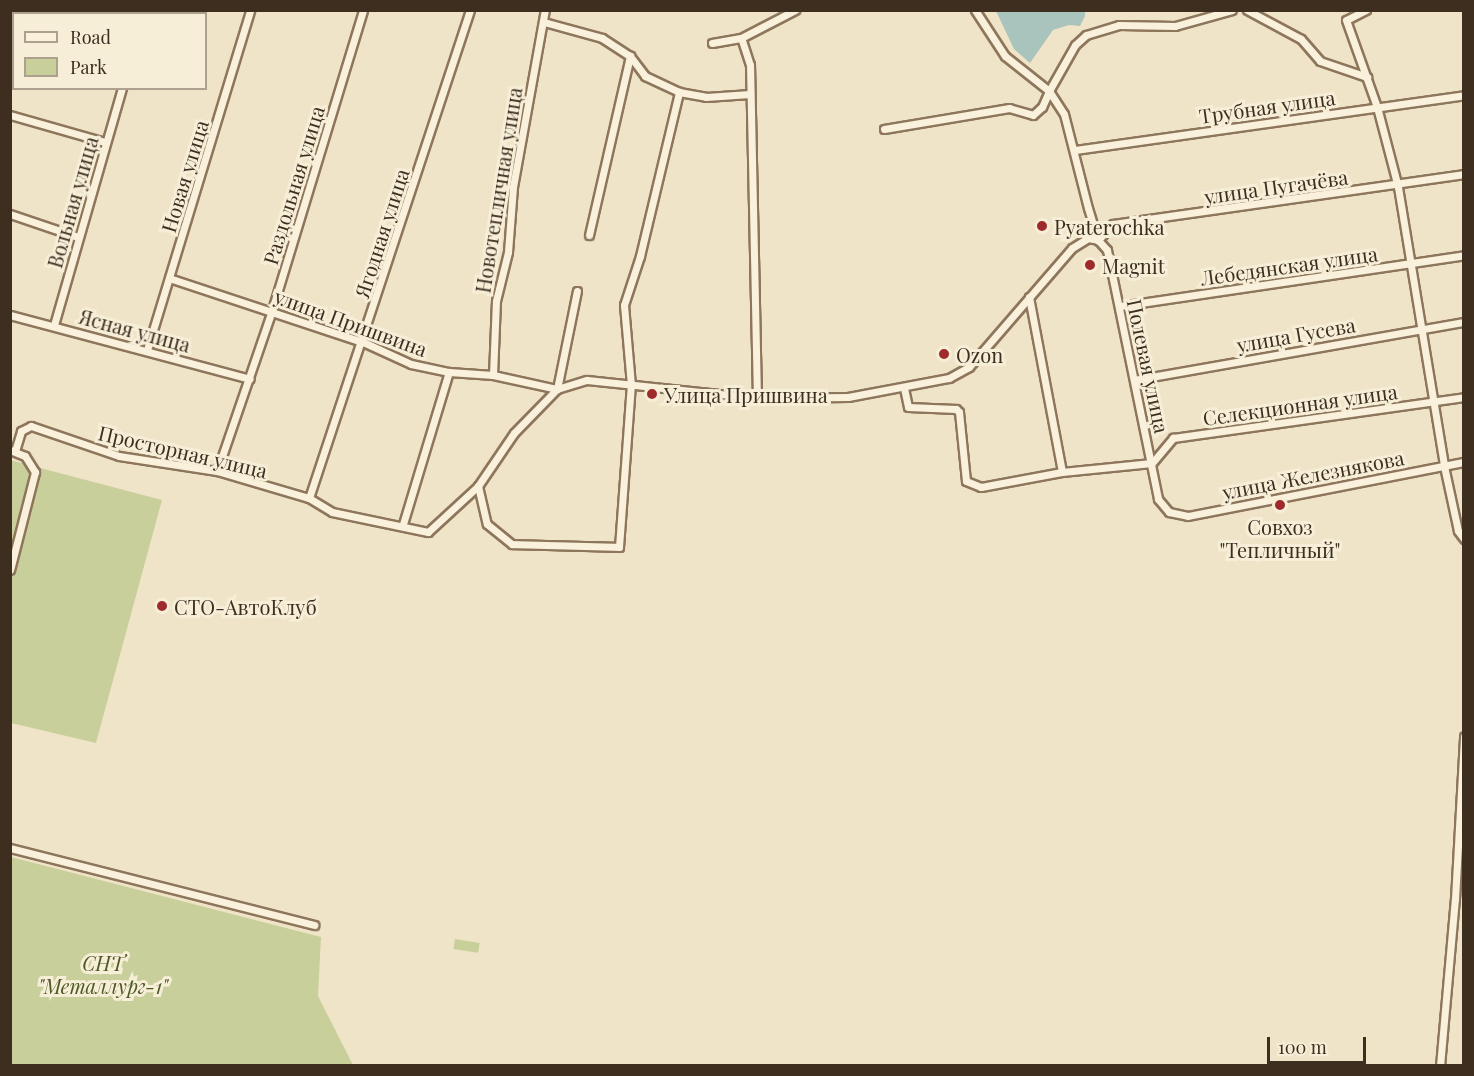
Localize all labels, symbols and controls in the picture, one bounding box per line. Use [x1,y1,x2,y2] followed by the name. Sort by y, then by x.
[12,12,207,90] legend
[70,25,111,49] text: Road
[70,55,107,79] text: Park
[470,85,526,295] street label: Новотепличная улица
[1197,85,1337,127] street label: Трубная улица
[257,103,329,267] street label: Раздольная улица
[156,117,212,235] street label: Новая улица
[42,134,102,270] street label: Вольная улица
[1203,164,1349,208] street label: улица Пугачёва
[349,165,413,301] street label: Ягодная улица
[1054,214,1165,238] place label: Pyaterochka
[1035,219,1049,233] marker: Pyaterochka
[1199,241,1379,289] street label: Лебедянская улица
[1102,253,1165,277] place label: Magnit
[1083,258,1097,272] marker: Magnit
[271,283,431,361] street label: улица Пришвина
[1123,297,1175,435] street label: Полевая улица
[77,304,193,356] street label: Ясная улица
[1235,312,1357,356] street label: улица Гусева
[956,342,1003,366] place label: Ozon
[937,347,951,361] marker: Ozon
[1201,378,1399,430] street label: Селекционная улица
[664,382,828,406] place label: Улица Пришвина
[645,387,659,401] marker: Улица Пришвина
[96,420,270,482] street label: Просторная улица
[1220,445,1406,503] street label: улица Железнякова
[1273,498,1287,512] marker: Совхоз "Тепличный"
[1220,514,1340,561] place label: Совхоз "Тепличный"
[174,594,317,618] place label: СТО-АвтоКлуб
[155,599,169,613] marker: СТО-АвтоКлуб
[38,951,168,998] park label: СНТ "Металлург-1"
[1270,1025,1369,1063] scale bar
[1278,1035,1327,1059] text: 100 m

